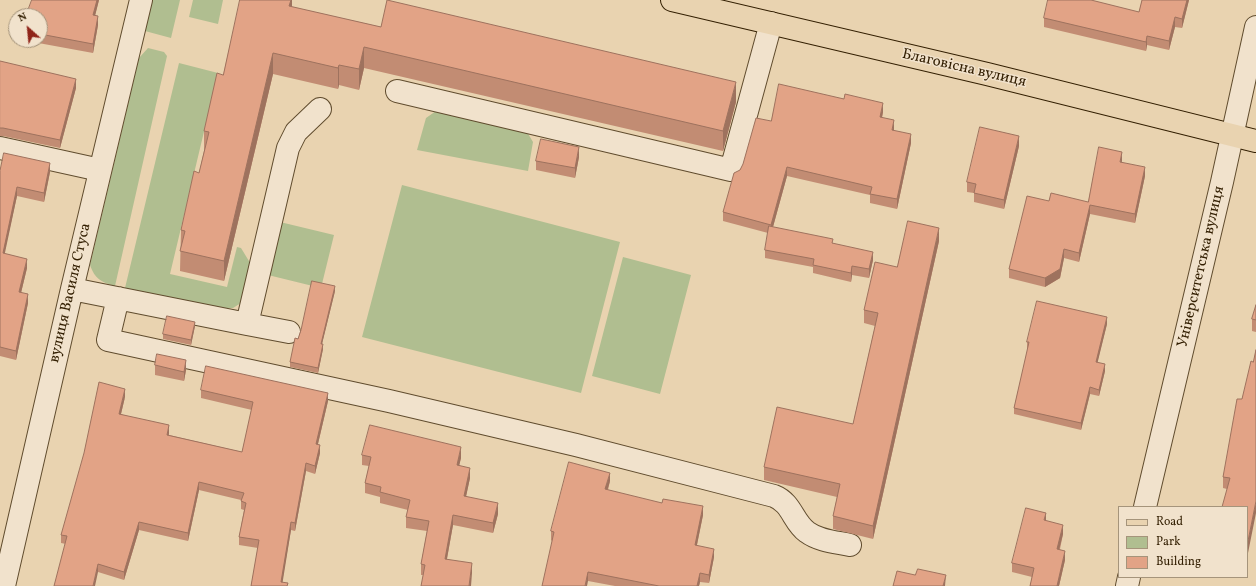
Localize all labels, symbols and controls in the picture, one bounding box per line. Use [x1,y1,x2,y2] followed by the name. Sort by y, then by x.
[8,8,48,48] north arrow
[16,9,30,26] text: N
[900,46,1028,92] street label: Благовісна вулиця
[1175,185,1229,349] street label: Університетська вулиця
[46,221,96,365] street label: вулиця Василя Стуса
[1118,506,1248,578] legend
[1156,514,1183,530] text: Road
[1156,534,1181,550] text: Park
[1156,554,1201,570] text: Building

